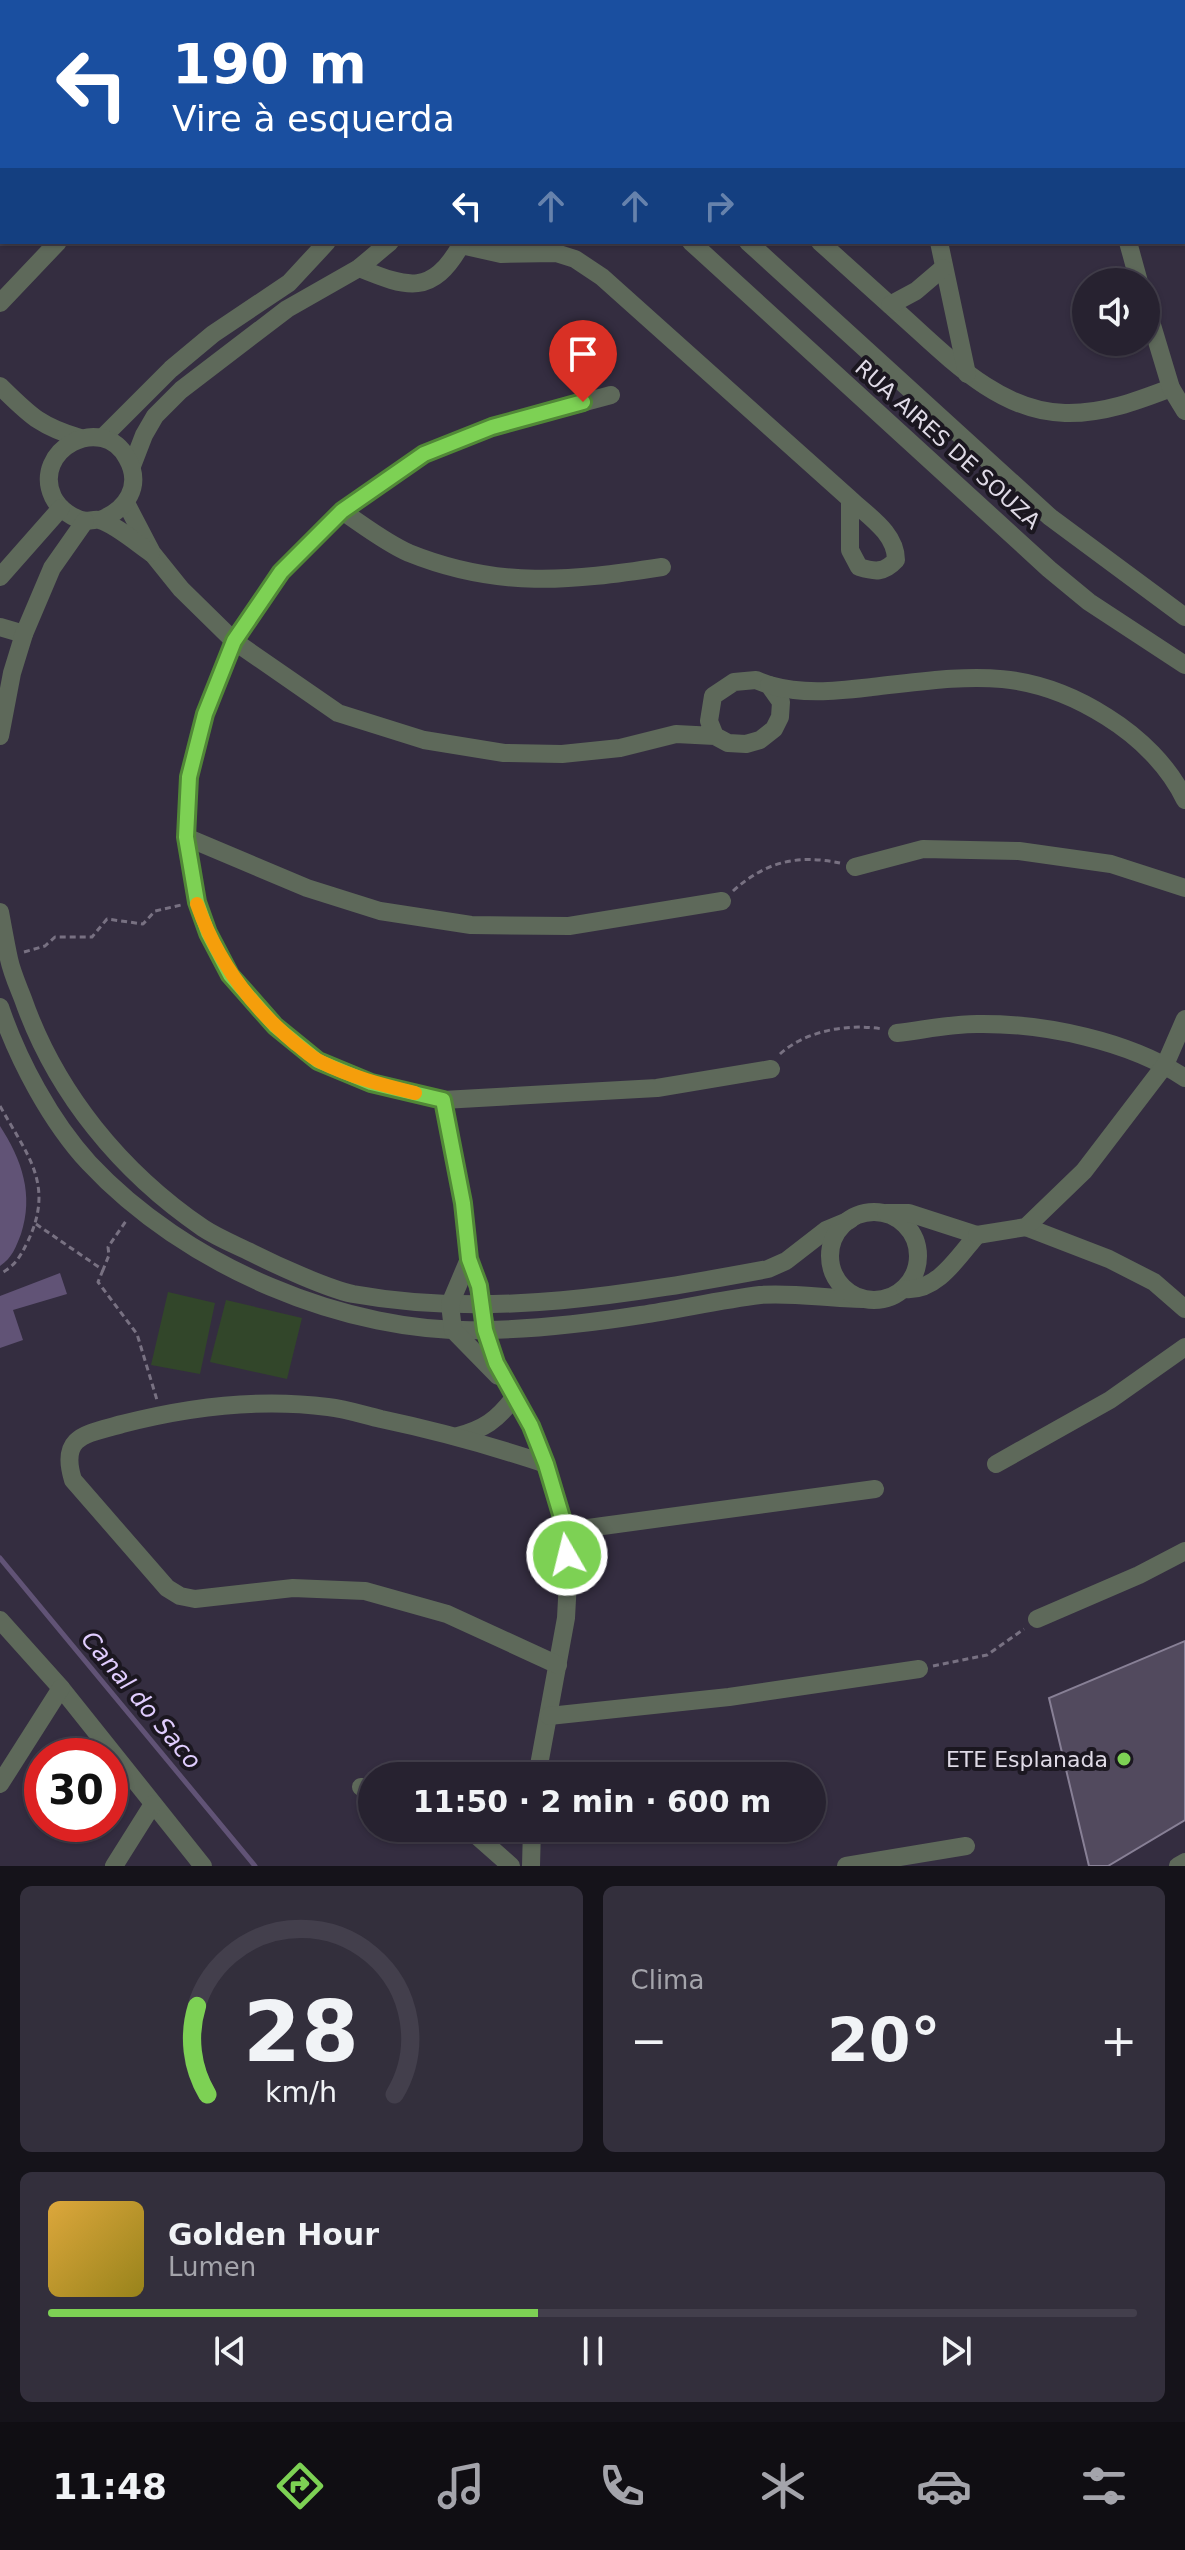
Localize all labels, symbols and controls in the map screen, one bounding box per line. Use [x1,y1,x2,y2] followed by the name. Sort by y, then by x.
[172,31,367,96] text: 190 m
[40,32,144,136] icon: left
[172,98,455,139] text: Vire à esquerda
[445,184,489,228] icon: left
[529,184,573,228] icon: ahead
[613,184,657,228] icon: ahead
[697,184,741,228] icon: right
[1072,268,1160,356] map controls
[1072,268,1160,356] button: sound
[549,320,617,402] pin
[561,332,605,376] icon: arrive
[850,355,1045,534] street label: RUA AIRES DE SOUZA
[525,1513,609,1597] position arrow
[75,1625,207,1775] water label: Canal do Saco
[24,1738,128,1842] speed limit sign: 30
[946,1747,1108,1772] place label: ETE Esplanada
[1115,1750,1133,1768] marker: ETE Esplanada
[413,1784,771,1819] text: 11:50 · 2 min · 600 m
[631,1965,704,1995] text: Clima
[243,1984,359,2081] text: 28
[827,2005,941,2075] text: 20°
[631,2015,667,2066] text: −
[1100,2015,1137,2066] text: +
[265,2075,337,2109] text: km/h
[168,2217,379,2252] text: Golden Hour
[168,2252,256,2282] text: Lumen
[208,2329,252,2373] icon: previous
[571,2329,615,2373] icon: pause
[934,2329,978,2373] icon: next
[272,2458,328,2514] icon: directions
[433,2458,489,2514] icon: music
[594,2458,650,2514] icon: phone
[755,2458,811,2514] icon: climate
[916,2458,972,2514] icon: car
[1076,2458,1132,2514] icon: filters
[52,2466,167,2507] text: 11:48

